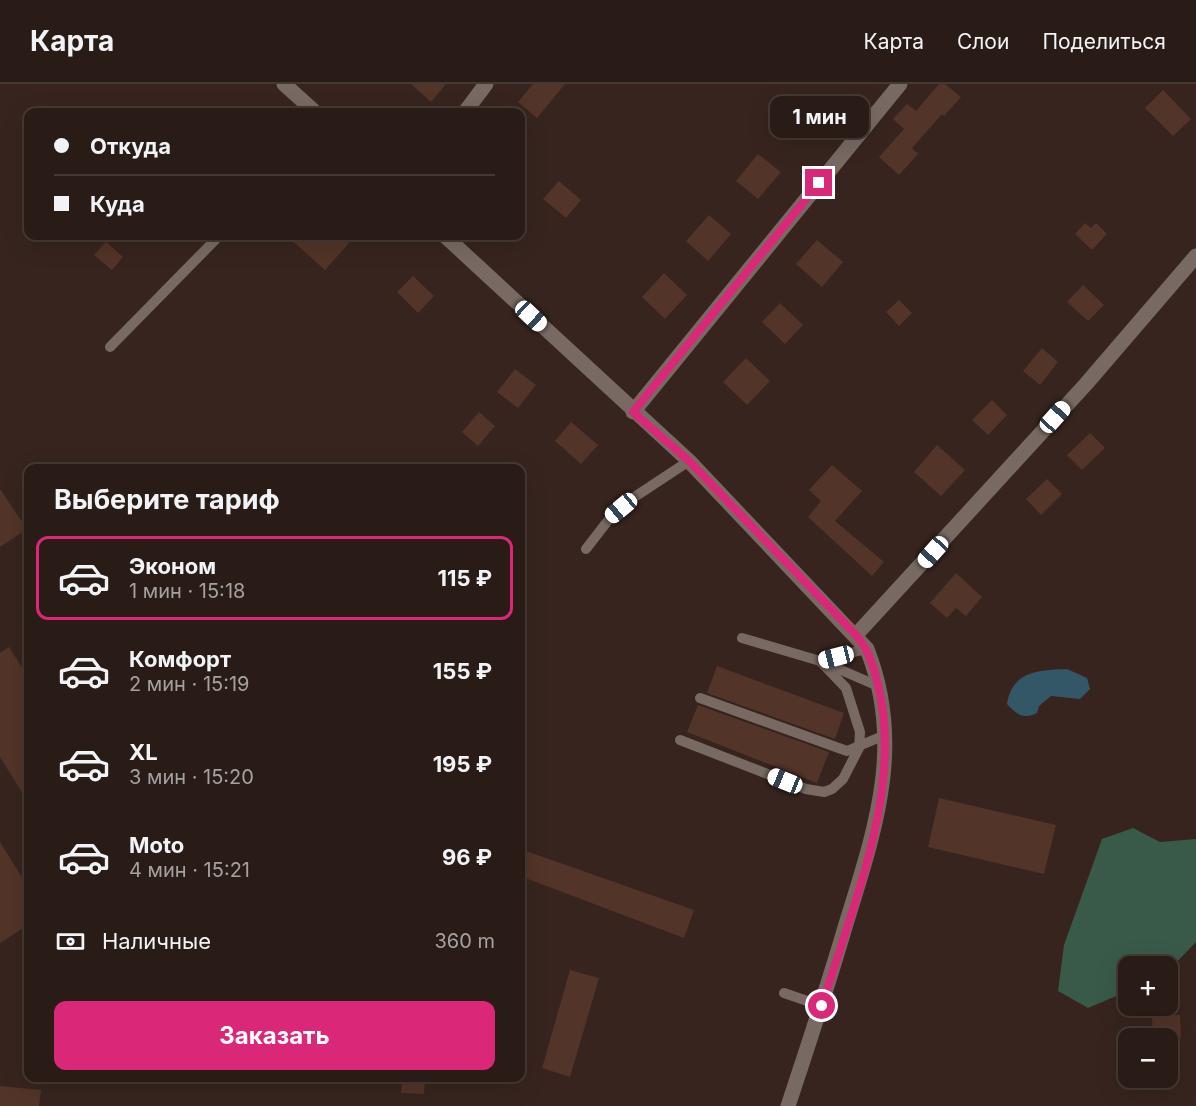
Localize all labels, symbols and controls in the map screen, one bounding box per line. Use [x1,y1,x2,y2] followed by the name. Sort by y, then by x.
[30,24,114,58] text: Карта
[864,29,924,54] text: Карта
[957,29,1009,54] text: Слои
[1042,29,1166,54] text: Поделиться
[770,96,868,138] callout: 1 мин
[792,105,847,129] text: 1 мин
[90,133,171,159] text: Откуда
[805,169,832,196] route end
[90,191,145,217] text: Куда
[512,297,550,335] car
[1036,398,1074,436] car
[54,483,280,516] text: Выберите тариф
[601,490,641,526] car
[914,533,952,571] car
[57,551,111,605] icon: car
[129,553,216,579] text: Эконом
[437,565,492,591] text: 115 ₽
[129,579,245,603] text: 1 мин · 15:18
[57,644,111,698] icon: car
[816,644,856,670] car
[129,646,231,672] text: Комфорт
[433,658,492,684] text: 155 ₽
[129,672,249,696] text: 2 мин · 15:19
[57,737,111,791] icon: car
[129,739,158,765] text: XL
[433,751,492,777] text: 195 ₽
[129,765,254,789] text: 3 мин · 15:20
[765,766,805,796] car
[57,830,111,884] icon: car
[129,832,184,858] text: Moto
[442,844,492,870] text: 96 ₽
[129,858,250,882] text: 4 мин · 15:21
[54,925,87,958] icon: cash
[102,928,211,954] text: Наличные
[434,929,495,953] text: 360 m
[1118,956,1178,1088] map controls
[1118,956,1178,1016] button: +
[808,992,835,1019] route start
[54,1001,495,1070] button: Заказать
[1118,1028,1178,1088] button: −

